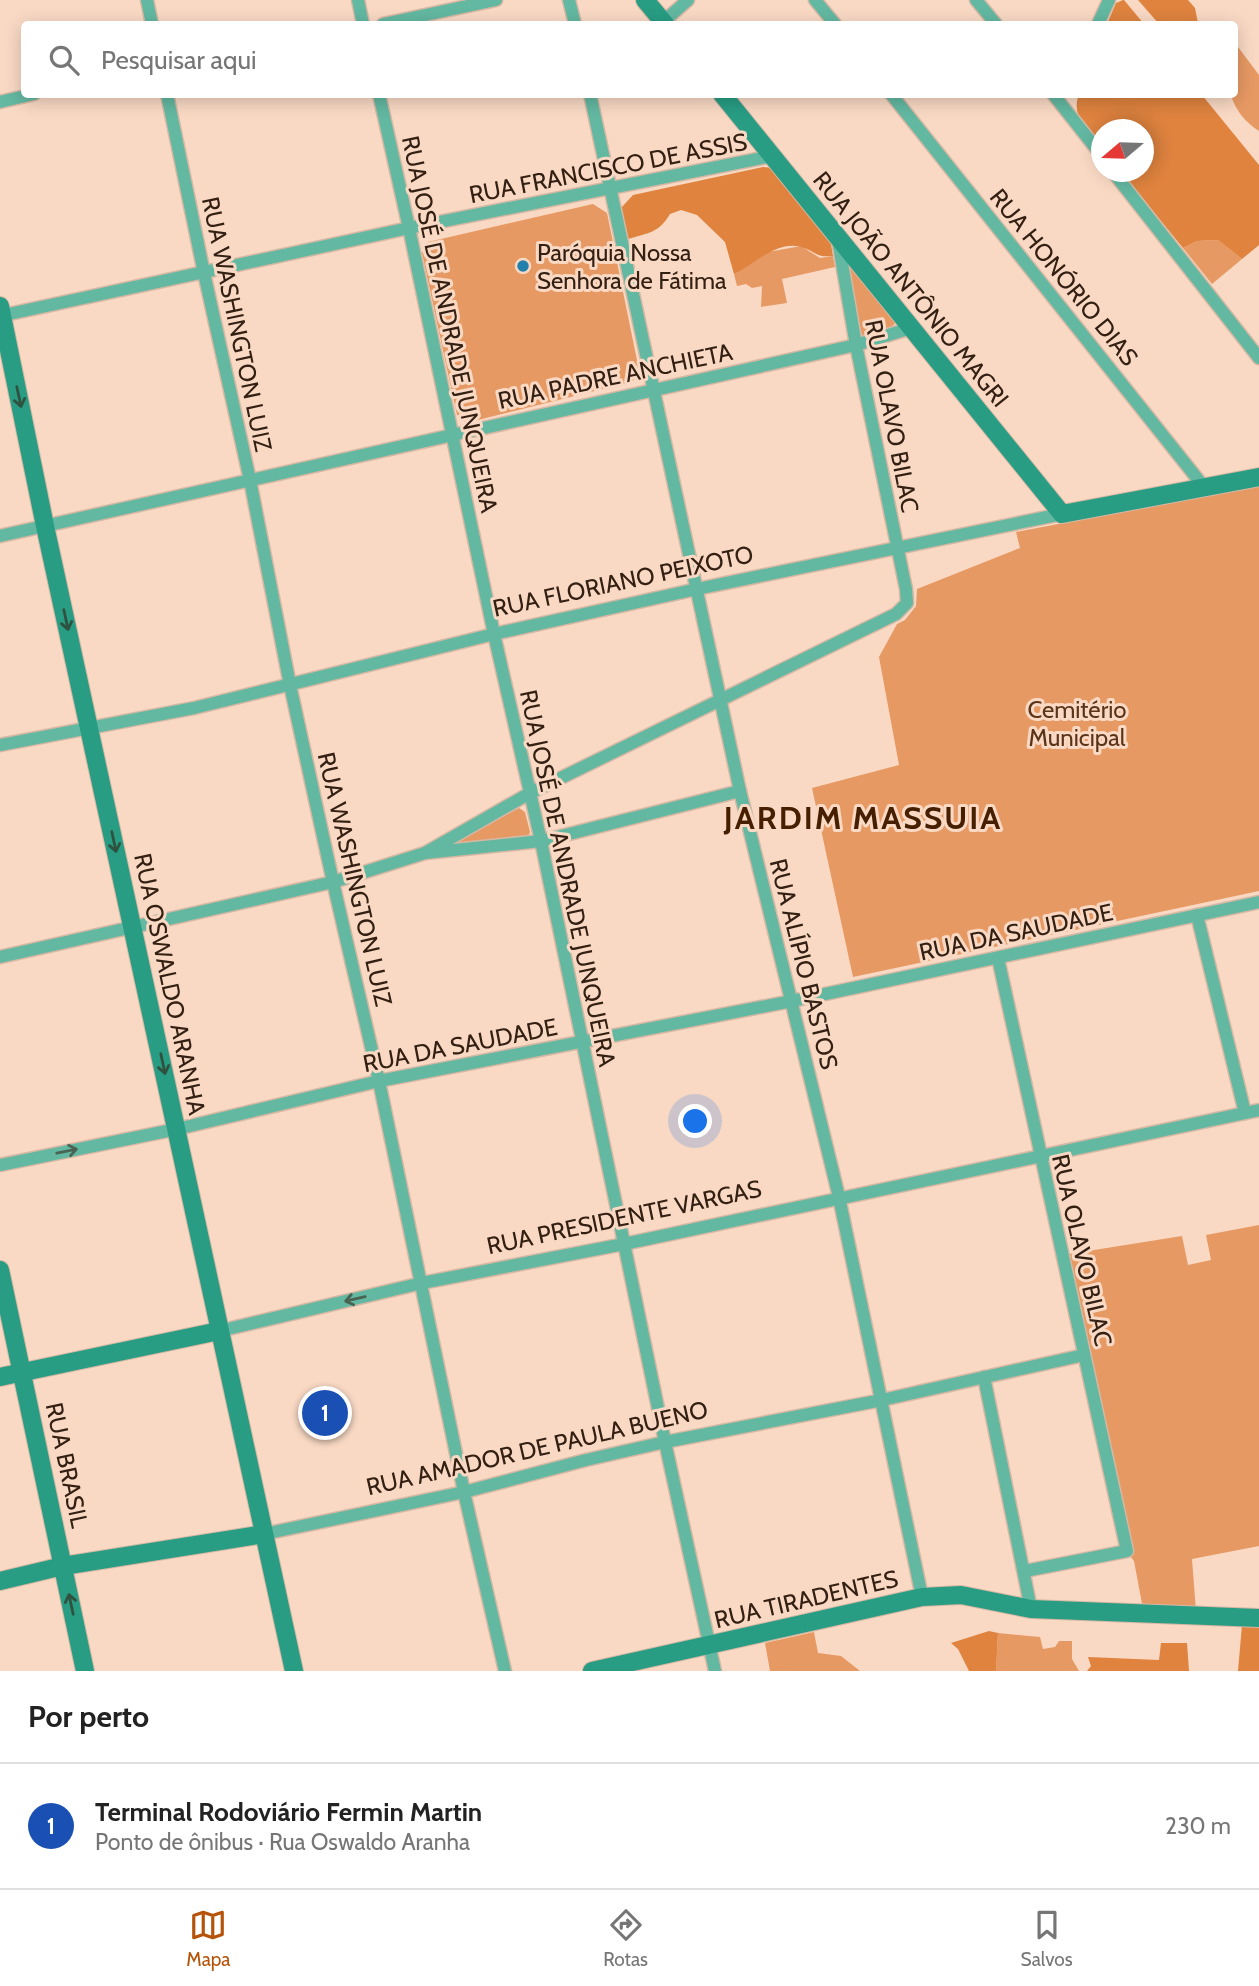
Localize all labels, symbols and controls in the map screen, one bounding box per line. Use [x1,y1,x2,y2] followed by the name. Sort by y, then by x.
[21,21,1238,98] search box
[45,41,83,79] icon: search
[101,44,257,76] text: Pesquisar aqui
[1091,119,1154,182] north arrow
[466,127,750,209] street label: RUA FRANCISCO DE ASSIS
[396,133,504,515] street label: RUA JOSÉ DE ANDRADE JUNQUEIRA
[807,165,1015,413] street label: RUA JOÃO ANTÔNIO MAGRI
[984,183,1144,371] street label: RUA HONÓRIO DIAS
[196,194,278,455] street label: RUA WASHINGTON LUIZ
[537,238,727,295] place label: Paróquia Nossa Senhora de Fátima
[515,258,531,274] marker: Paróquia Nossa Senhora de Fátima
[859,317,925,515] street label: RUA OLAVO BILAC
[495,337,735,415] street label: RUA PADRE ANCHIETA
[12,385,26,408] one-way arrow
[490,539,756,623] street label: RUA FLORIANO PEIXOTO
[59,608,73,631] one-way arrow
[514,687,622,1069] street label: RUA JOSÉ DE ANDRADE JUNQUEIRA
[1027,695,1127,752] park label: Cemitério Municipal
[312,749,398,1009] street label: RUA WASHINGTON LUIZ
[723,798,1002,837] district label: JARDIM MASSUIA
[108,830,122,853] one-way arrow
[128,851,212,1118] street label: RUA OSWALDO ARANHA
[764,856,844,1072] street label: RUA ALÍPIO BASTOS
[916,897,1116,967] street label: RUA DA SAUDADE
[360,1012,560,1078] street label: RUA DA SAUDADE
[156,1052,170,1075] one-way arrow
[678,1104,712,1138] your location
[55,1144,78,1158] one-way arrow
[1046,1151,1118,1349] street label: RUA OLAVO BILAC
[484,1174,764,1260] street label: RUA PRESIDENTE VARGAS
[344,1293,367,1306] one-way arrow
[302,1387,348,1439] pin: 1
[363,1395,711,1501] street label: RUA AMADOR DE PAULA BUENO
[40,1400,94,1530] street label: RUA BRASIL
[711,1564,901,1634] street label: RUA TIRADENTES
[64,1593,78,1616] one-way arrow
[28,1698,149,1735] text: Por perto
[95,1796,482,1828] text: Terminal Rodoviário Fermin Martin
[47,1812,55,1840] text: 1
[1165,1812,1231,1840] text: 230 m
[95,1828,470,1856] text: Ponto de ônibus · Rua Oswaldo Aranha
[186,1906,230,1971] tab: Mapa
[603,1906,648,1971] tab: Rotas
[1021,1906,1073,1971] tab: Salvos

